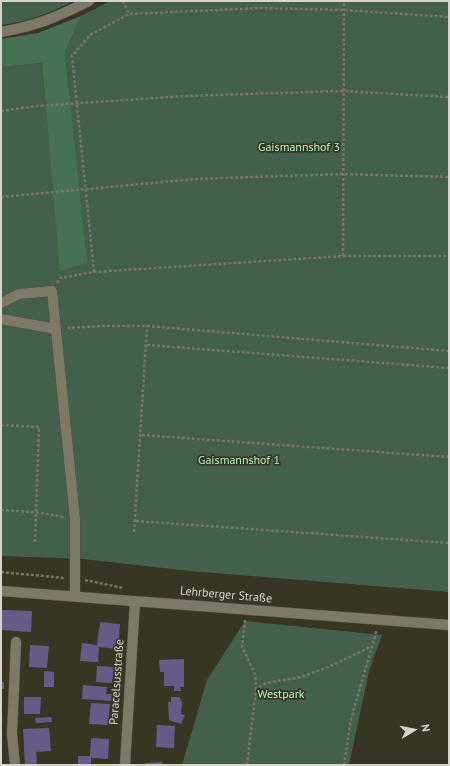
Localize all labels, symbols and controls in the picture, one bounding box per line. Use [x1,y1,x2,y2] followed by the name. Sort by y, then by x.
[258,141,340,155] park label: Gaismannshof 3
[198,454,280,468] park label: Gaismannshof 1
[179,584,273,606] street label: Lehrberger Straße
[107,639,127,725] street label: Paracelsusstraße
[258,688,304,702] park label: Westpark
[394,710,434,750] north arrow
[418,723,433,733] text: N

